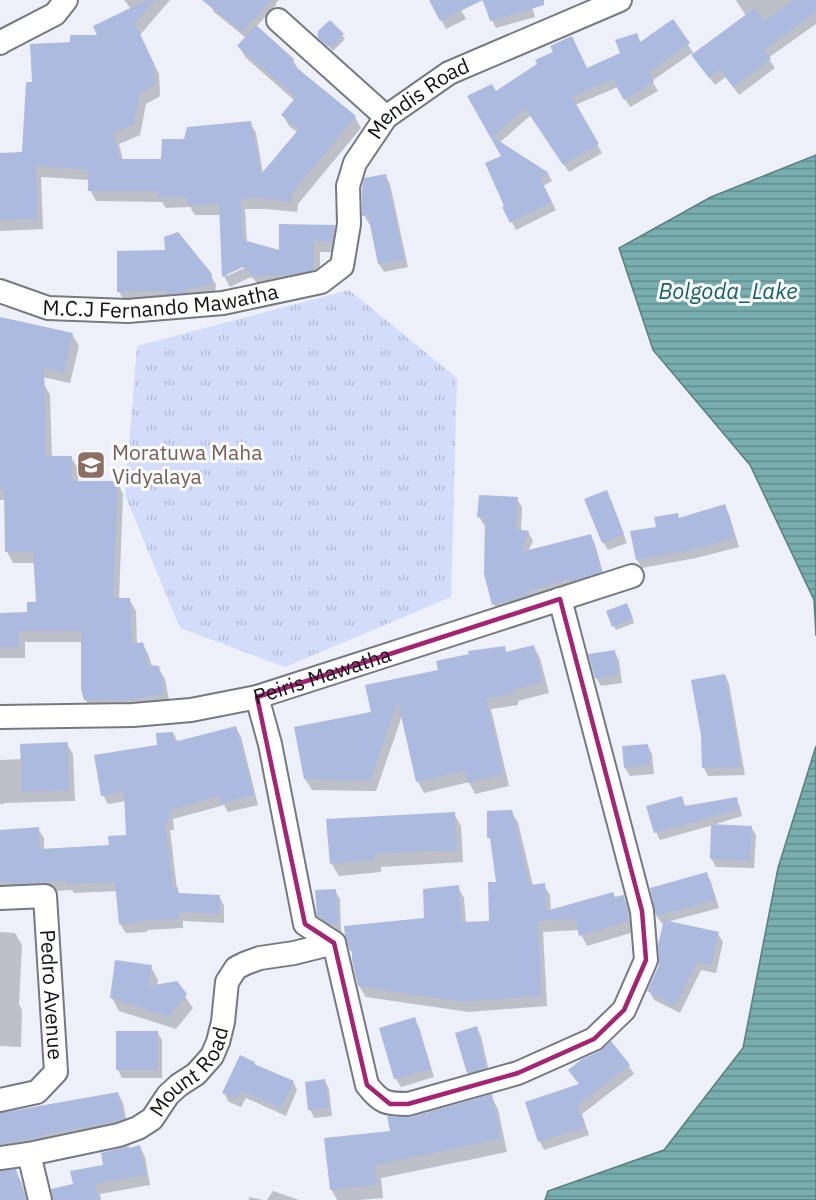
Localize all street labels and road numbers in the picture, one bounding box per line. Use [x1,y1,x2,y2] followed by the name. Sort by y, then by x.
[360,51,473,144] street label: Mendis Road
[42,277,281,324] street label: M.C.J Fernando Mawatha
[249,640,394,710] street label: Peiris Mawatha
[34,929,70,1061] street label: Pedro Avenue
[142,1024,234,1122] street label: Mount Road

